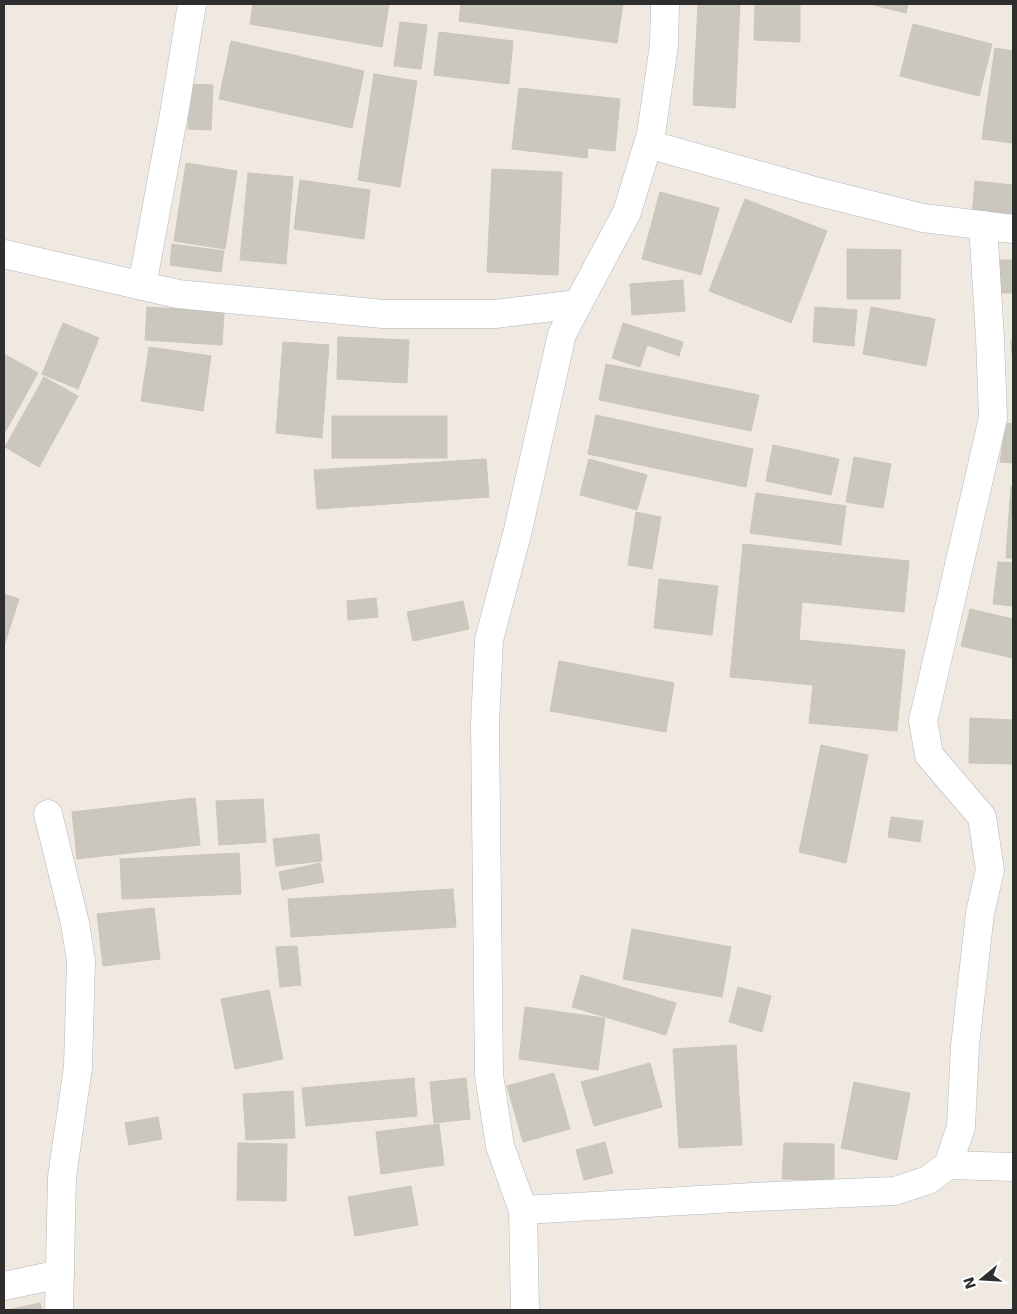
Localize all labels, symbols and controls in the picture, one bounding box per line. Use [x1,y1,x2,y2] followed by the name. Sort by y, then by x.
[957,1254,1007,1304] north arrow
[960,1275,979,1291] text: N

